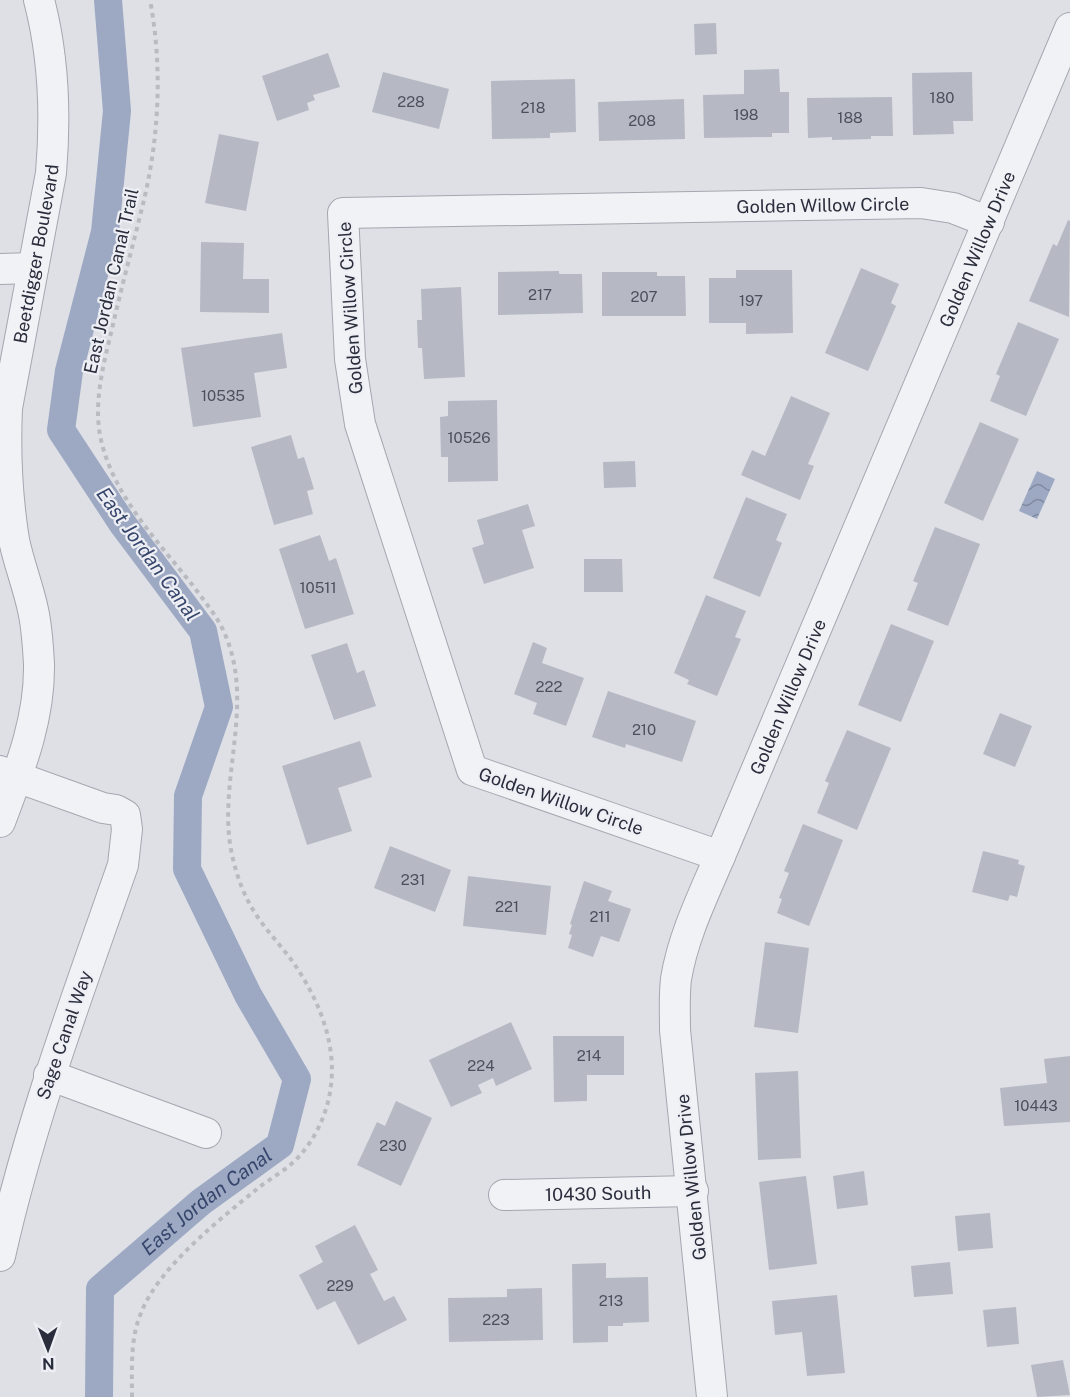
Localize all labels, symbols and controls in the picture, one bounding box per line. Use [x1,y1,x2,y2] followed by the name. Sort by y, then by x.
[930,89,954,106] house number: 180
[397,93,425,110] house number: 228
[521,99,545,116] house number: 218
[733,106,759,123] house number: 198
[837,109,863,126] house number: 188
[628,112,656,129] house number: 208
[9,163,62,345] street label: Beetdigger Boulevard
[934,168,1019,330] street label: Golden Willow Drive
[79,186,143,376] street label: East Jordan Canal Trail
[736,193,909,217] street label: Golden Willow Circle
[334,221,366,395] street label: Golden Willow Circle
[528,286,552,303] house number: 217
[631,288,657,305] house number: 207
[739,292,763,309] house number: 197
[201,387,245,404] house number: 10535
[447,429,491,446] house number: 10526
[91,482,205,626] water label: East Jordan Canal
[299,579,337,596] house number: 10511
[745,615,830,778] street label: Golden Willow Drive
[536,678,562,695] house number: 222
[632,721,656,738] house number: 210
[476,763,646,839] street label: Golden Willow Circle
[401,871,425,888] house number: 231
[495,898,519,915] house number: 221
[589,908,611,925] house number: 211
[32,967,96,1102] street label: Sage Canal Way
[577,1047,601,1064] house number: 214
[467,1057,495,1074] house number: 224
[672,1093,710,1261] street label: Golden Willow Drive
[1014,1097,1058,1114] house number: 10443
[379,1137,407,1154] house number: 230
[136,1143,277,1260] water label: East Jordan Canal
[545,1181,651,1205] street label: 10430 South
[326,1277,354,1294] house number: 229
[599,1292,623,1309] house number: 213
[482,1311,510,1328] house number: 223
[18,1319,78,1379] north arrow
[42,1354,55,1373] text: N

